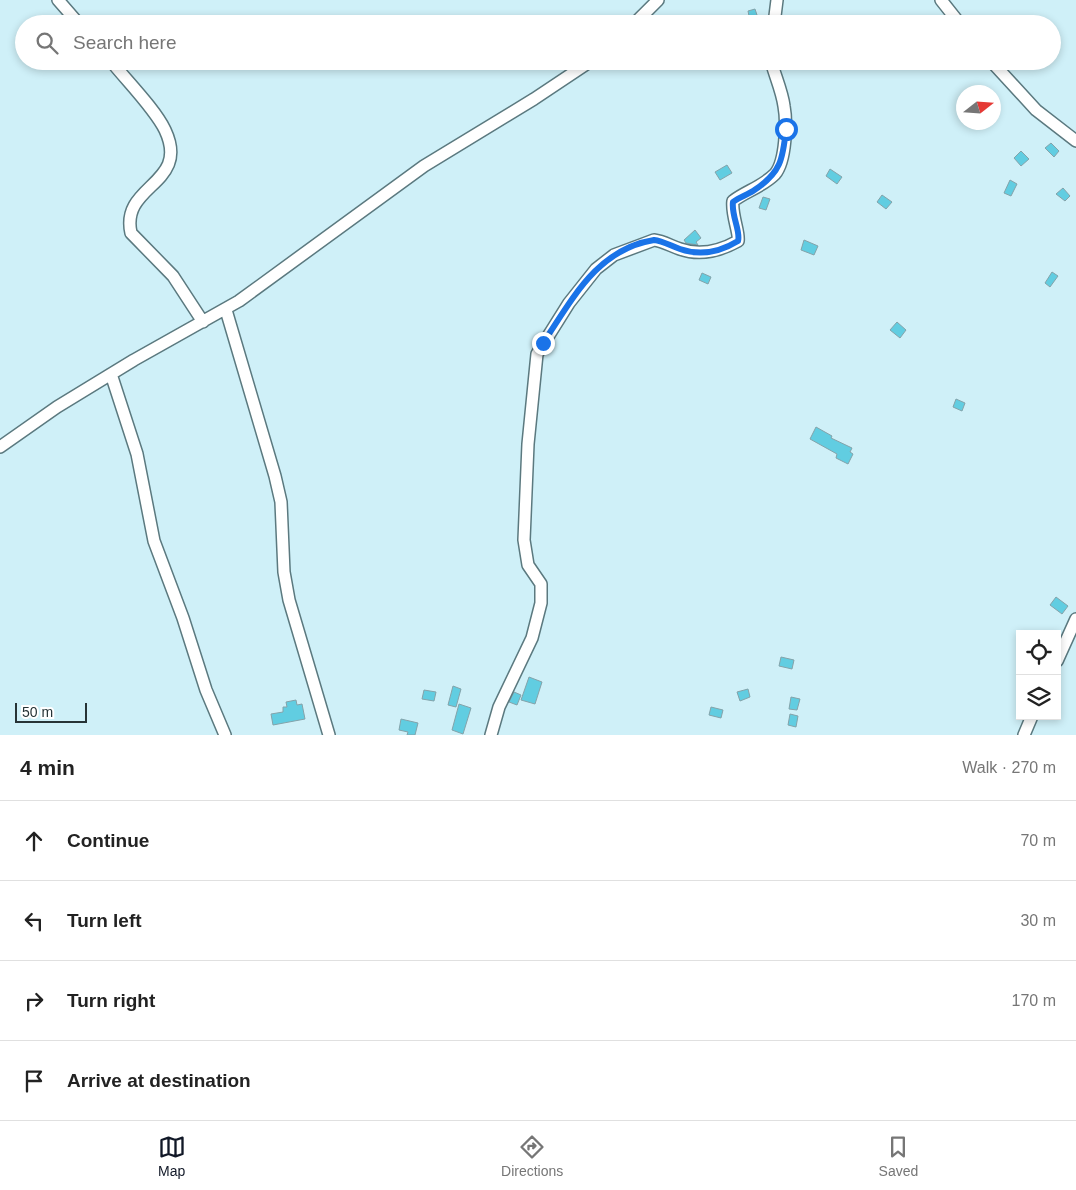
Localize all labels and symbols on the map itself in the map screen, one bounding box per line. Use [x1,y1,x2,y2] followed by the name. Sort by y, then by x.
[956,85,1001,130] north arrow
[775,118,798,141] route start
[532,332,555,355] route end
[15,700,88,723] scale bar

